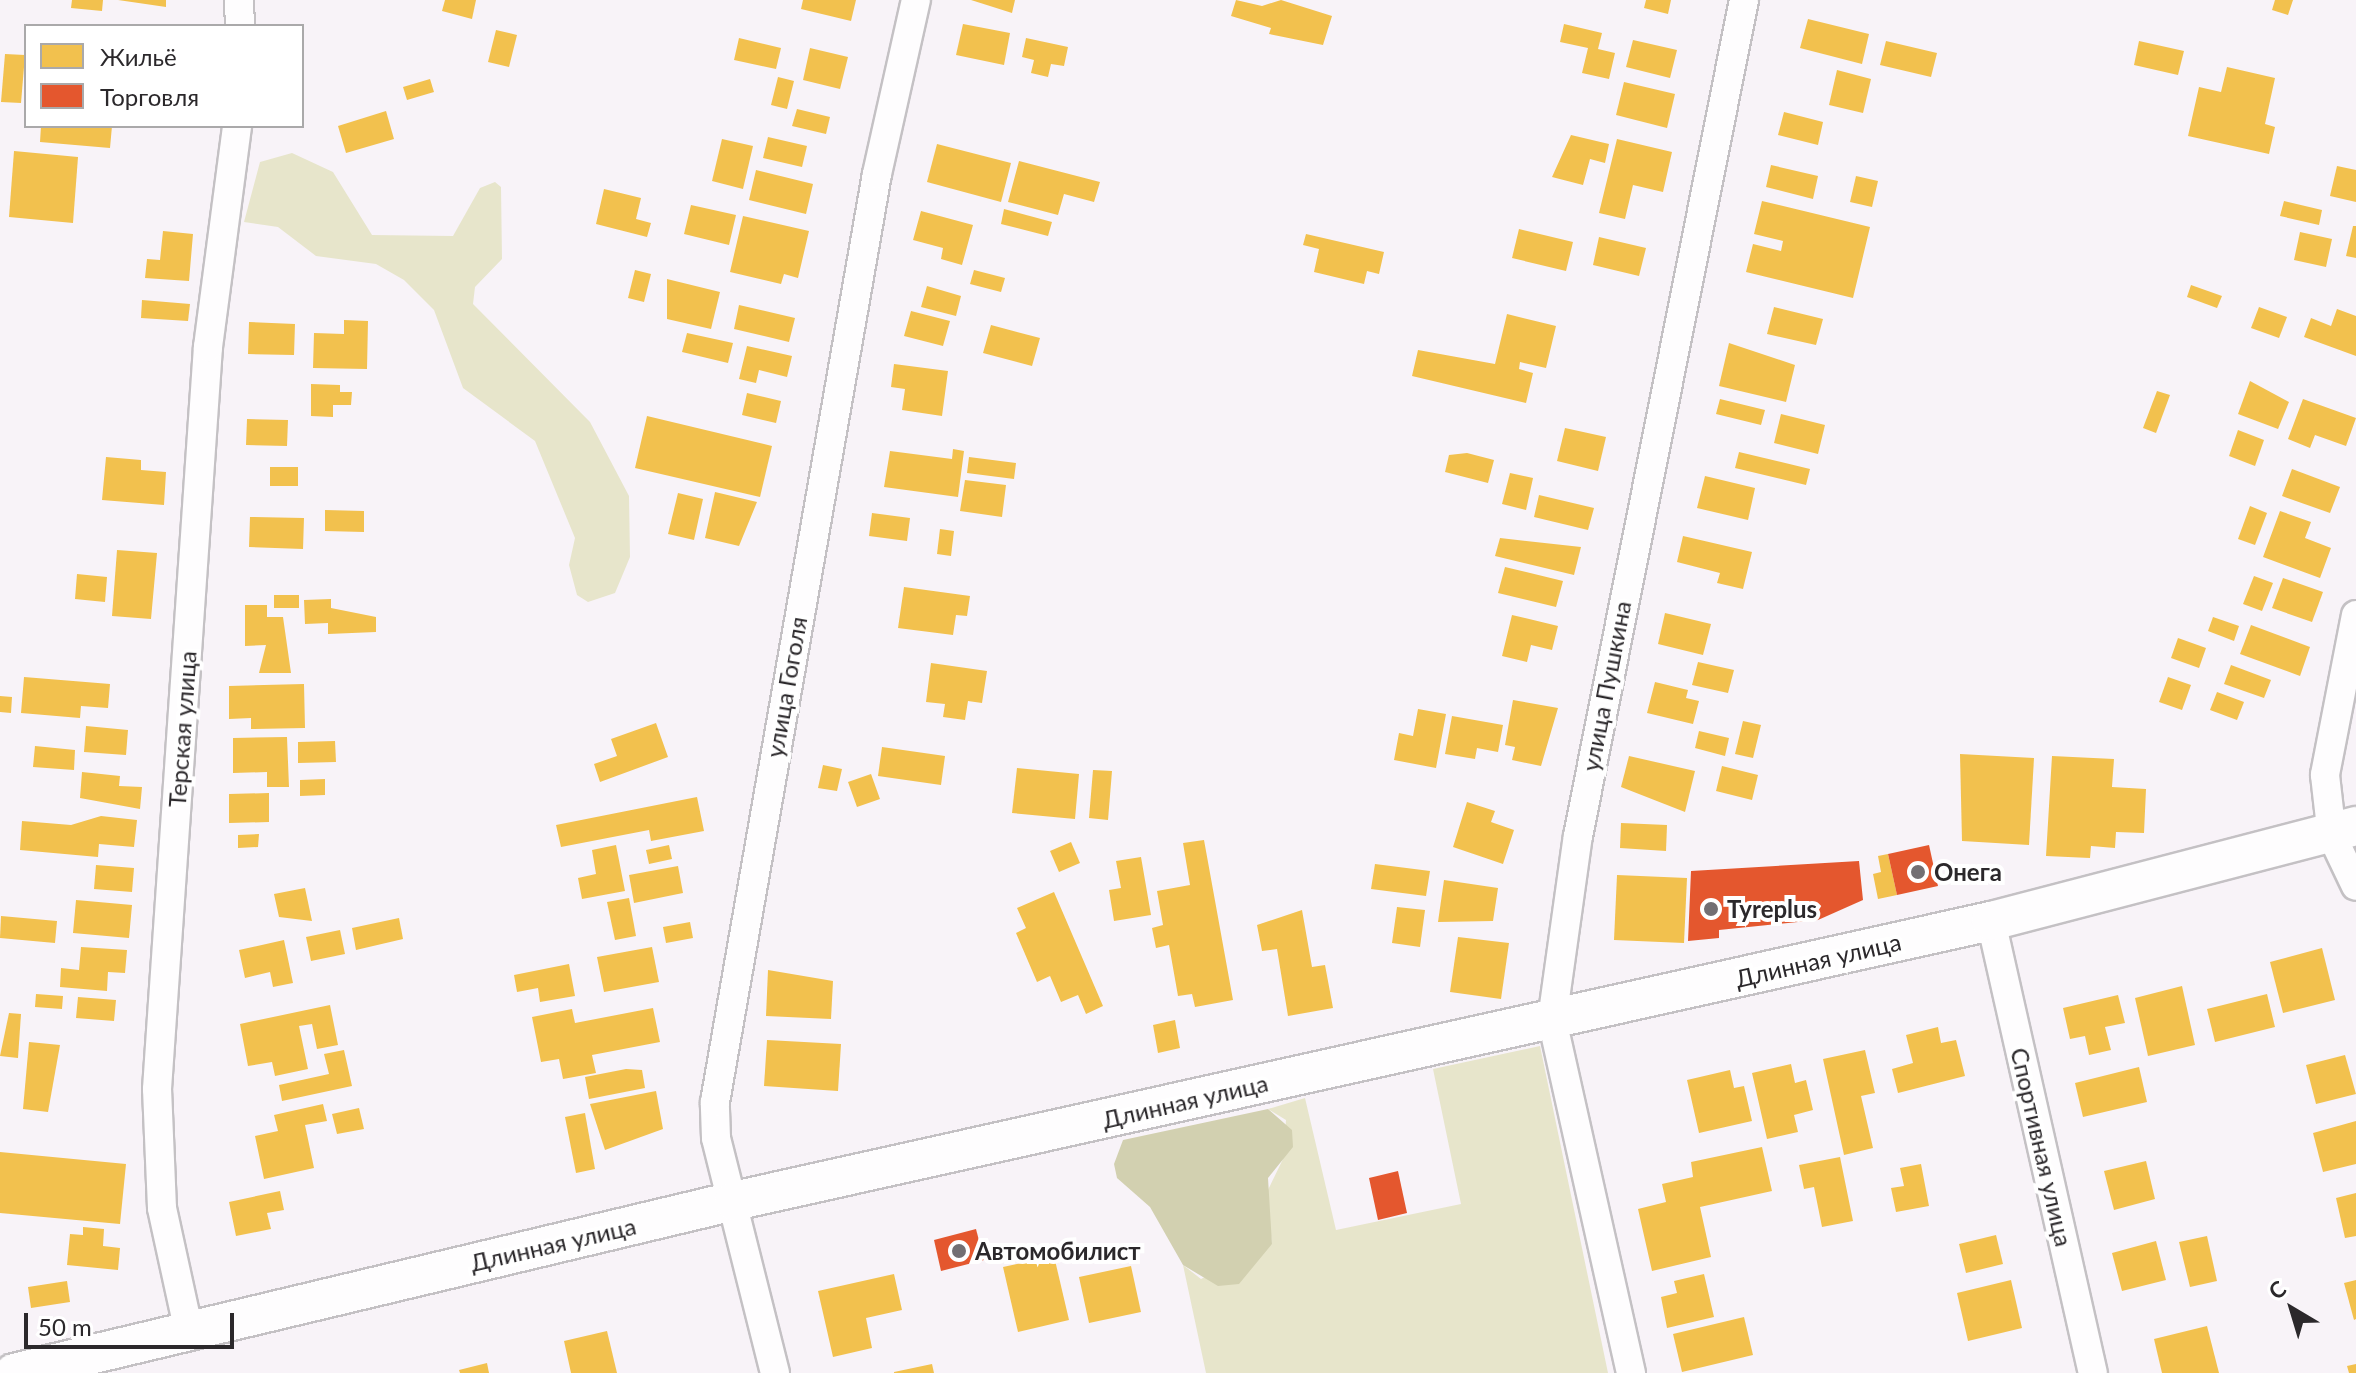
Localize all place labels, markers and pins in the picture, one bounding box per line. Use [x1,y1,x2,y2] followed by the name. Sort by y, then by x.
[1934,858,2002,886] place label: Онега
[1909,863,1927,881] marker: Онега
[1727,895,1817,923] place label: Tyreplus
[1702,900,1720,918] marker: Tyreplus
[975,1237,1141,1265] place label: Автомобилист
[950,1242,968,1260] marker: Автомобилист

